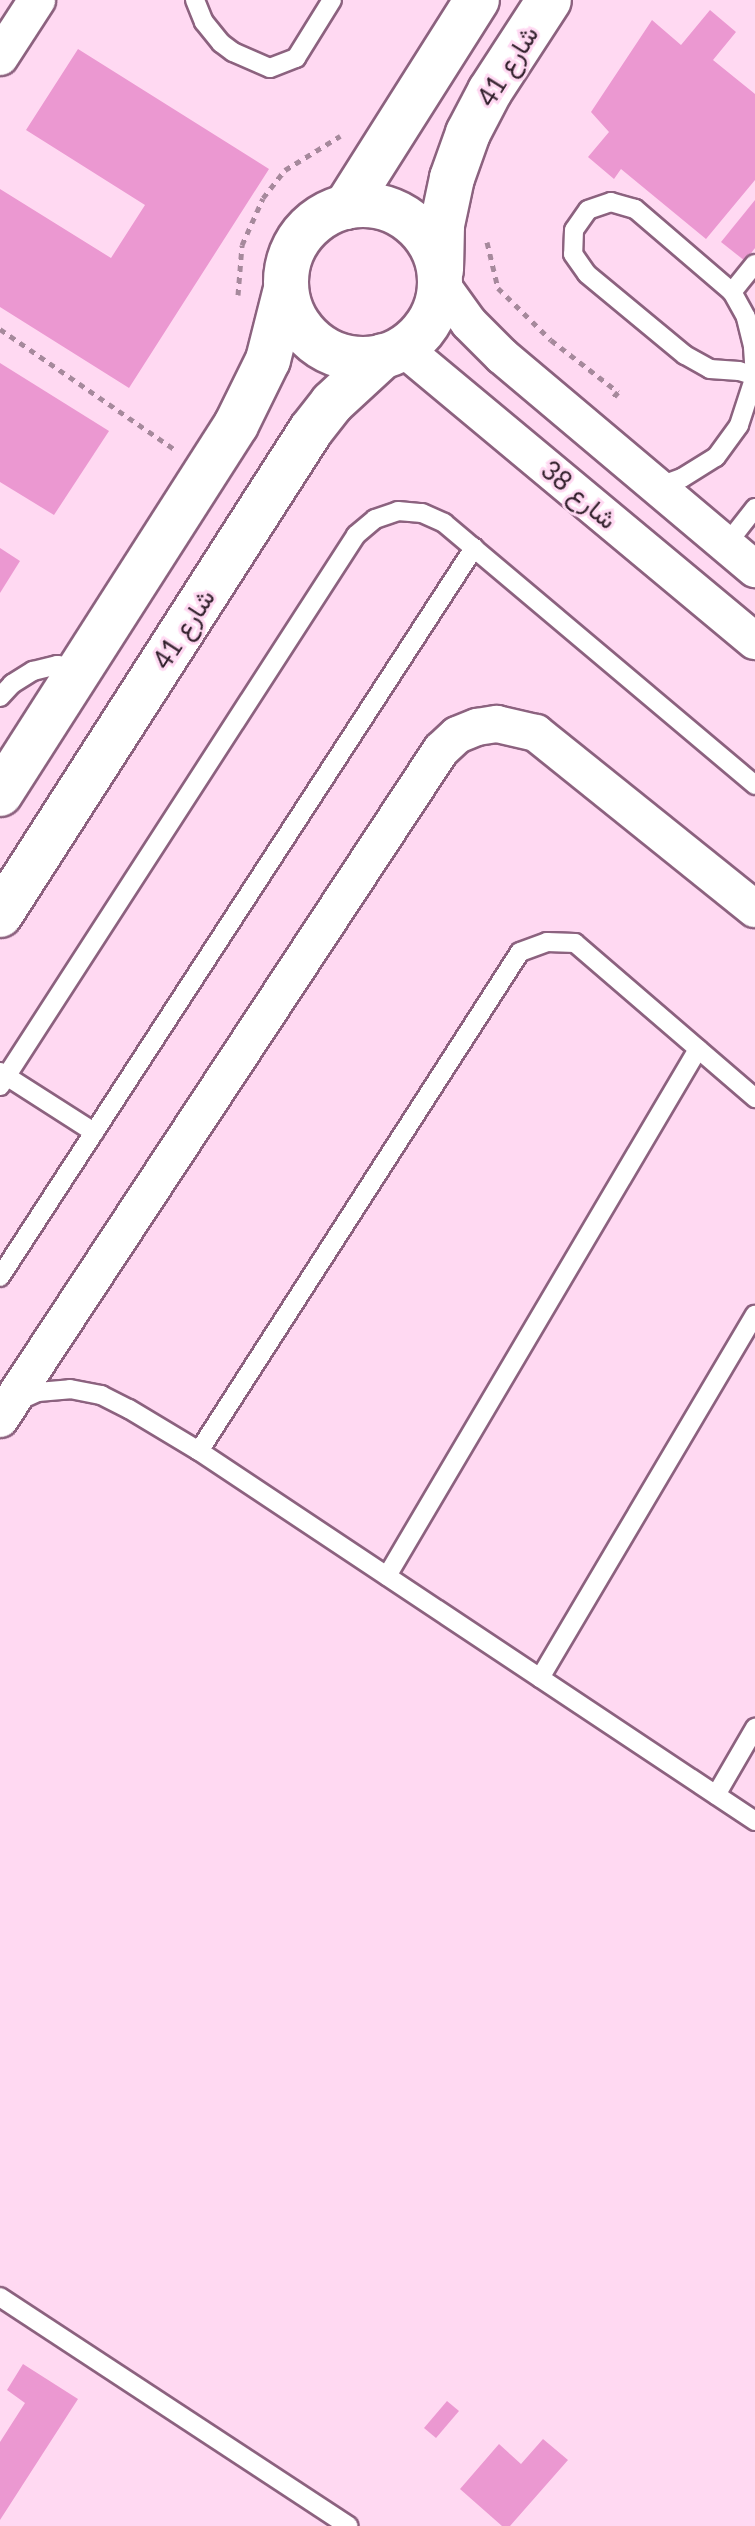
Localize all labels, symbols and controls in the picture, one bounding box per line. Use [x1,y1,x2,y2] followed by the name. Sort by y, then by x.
[471,20,545,112] street label: شارع 41
[535,454,623,536] street label: شارع 38
[147,583,221,675] street label: شارع 41

